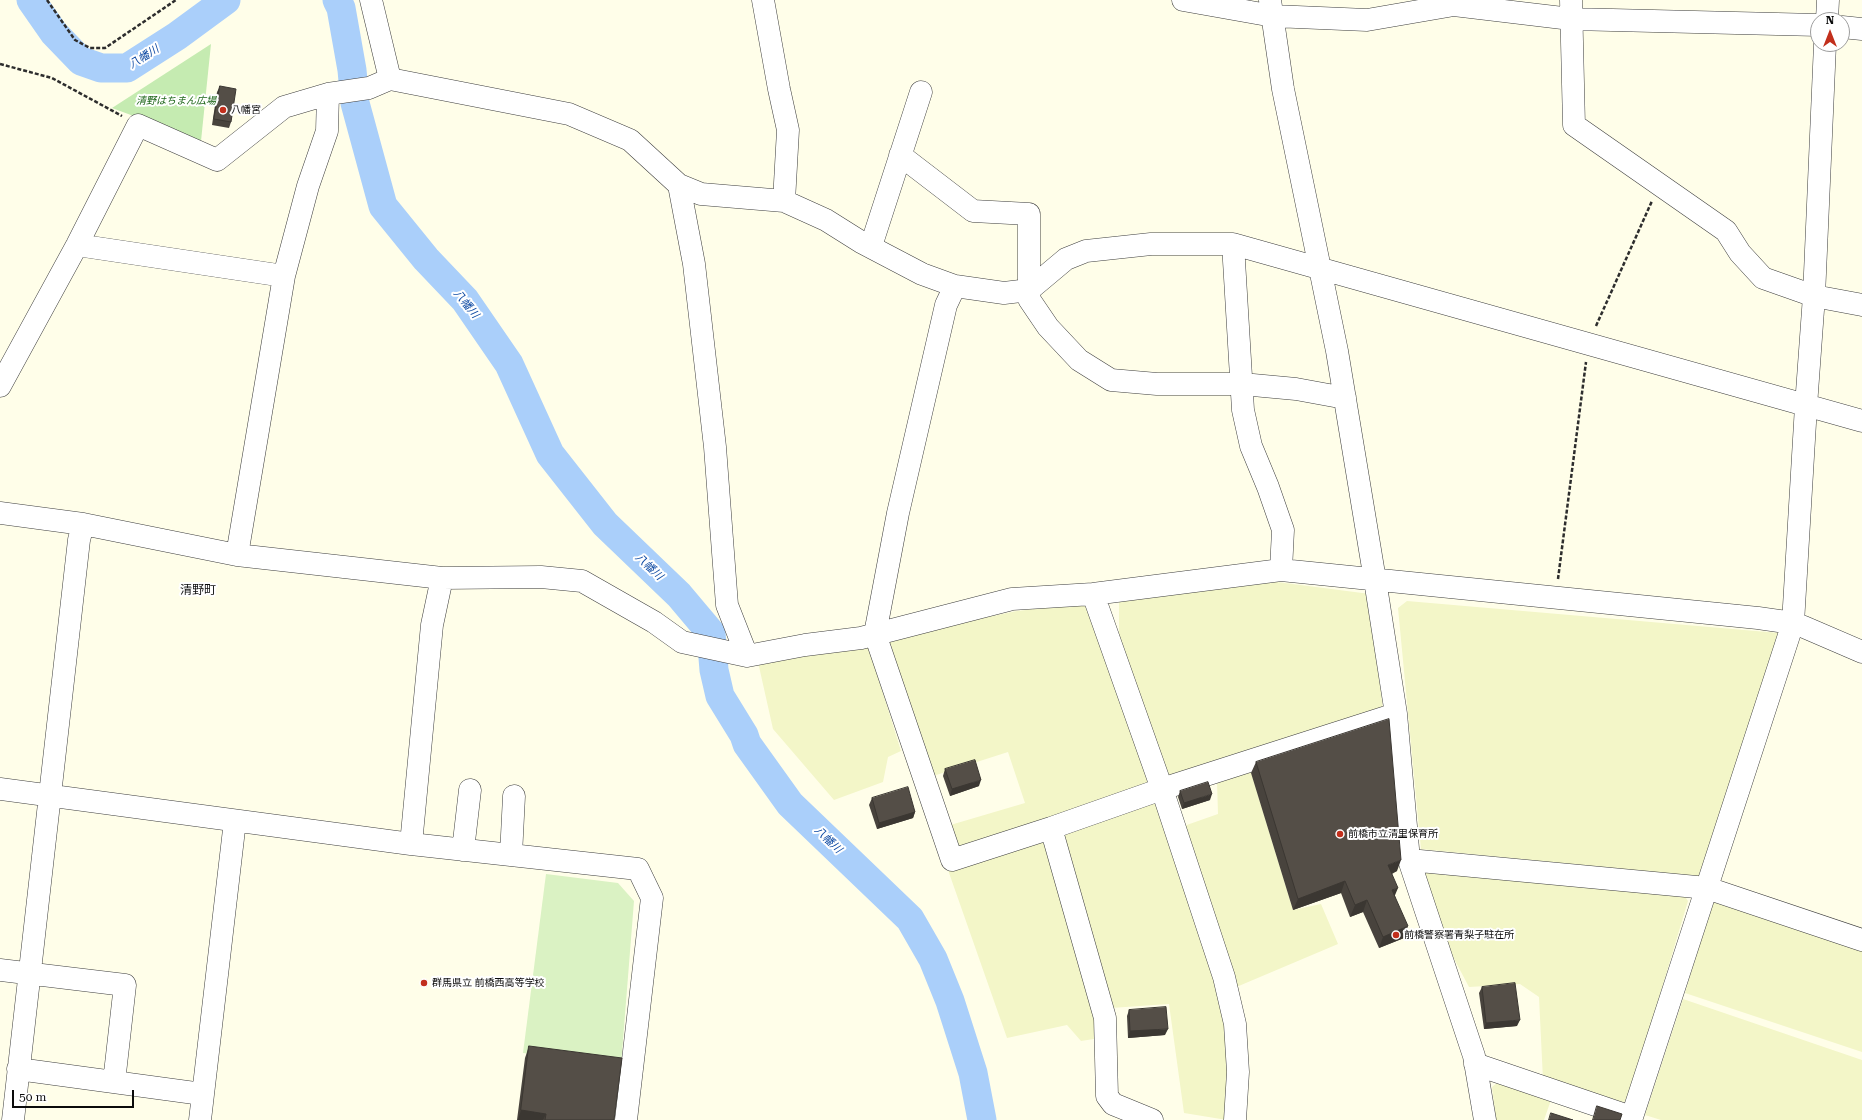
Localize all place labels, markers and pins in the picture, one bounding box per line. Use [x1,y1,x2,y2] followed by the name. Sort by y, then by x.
[231,104,261,116] place label: 八幡宮
[218,105,228,115] marker: 八幡宮
[1348,828,1438,840] place label: 前橋市立清里保育所
[1335,829,1345,839] marker: 前橋市立清里保育所
[1404,929,1514,941] place label: 前橋警察署青梨子駐在所
[1391,930,1401,940] marker: 前橋警察署青梨子駐在所
[432,977,545,989] place label: 群馬県立 前橋西高等学校
[419,978,429,988] marker: 群馬県立 前橋西高等学校

